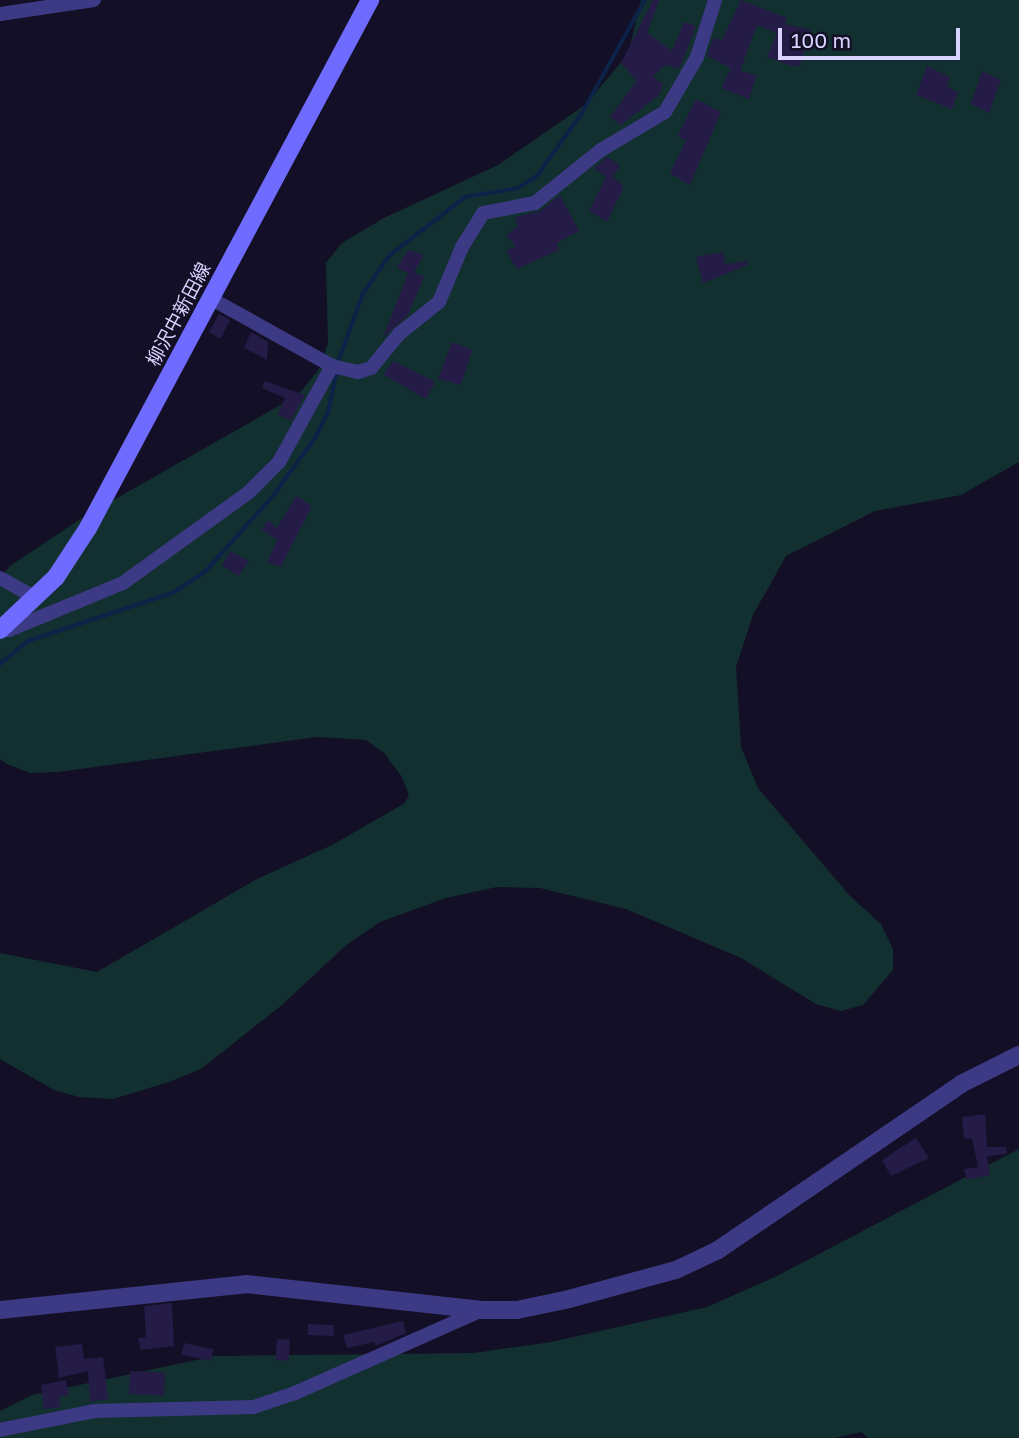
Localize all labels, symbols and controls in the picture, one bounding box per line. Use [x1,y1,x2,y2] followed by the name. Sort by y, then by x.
[781,14,963,58] scale bar
[791,27,851,53] text: 100 m
[141,258,215,370] street label: 柳沢中新田線

